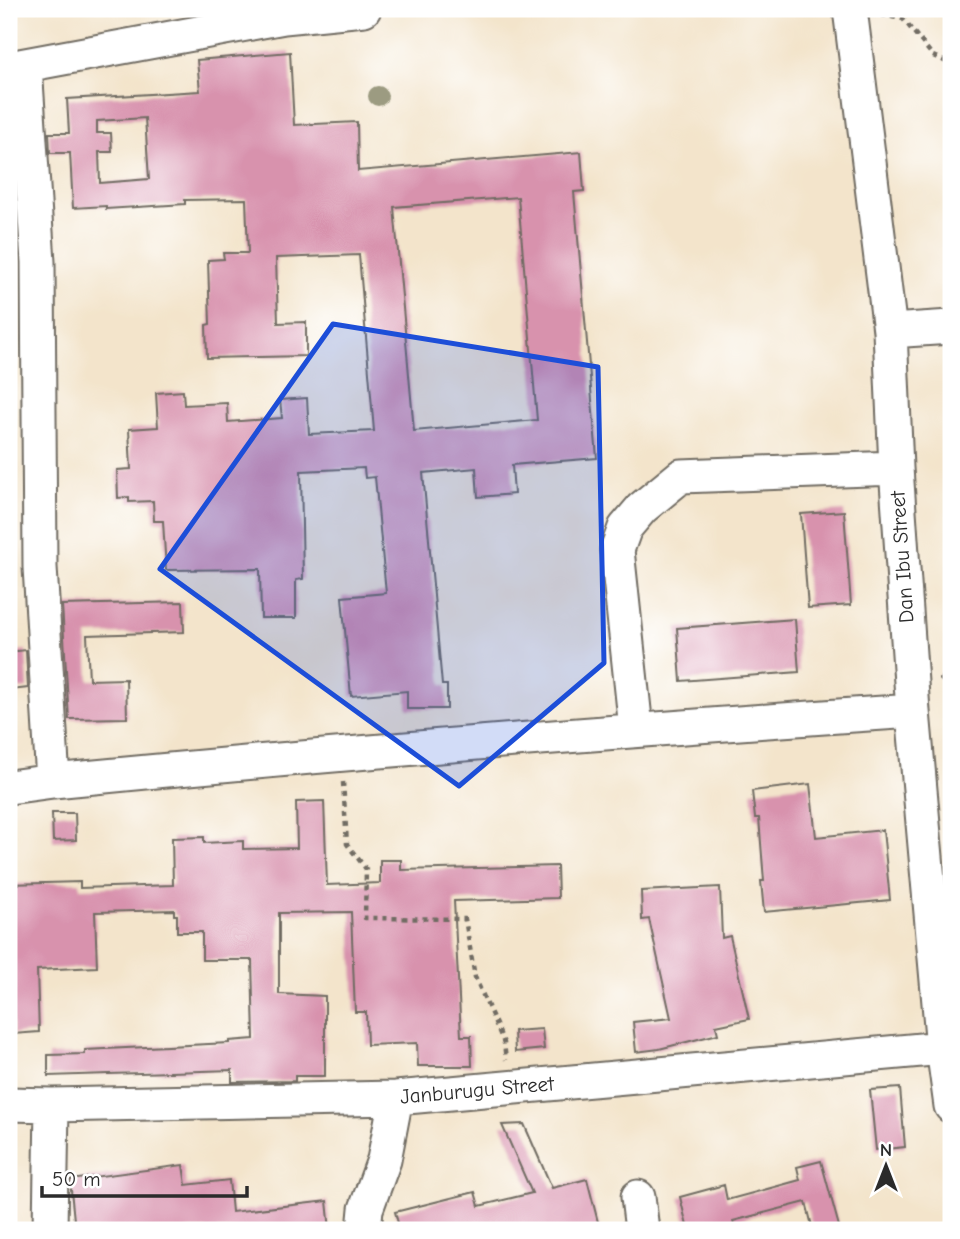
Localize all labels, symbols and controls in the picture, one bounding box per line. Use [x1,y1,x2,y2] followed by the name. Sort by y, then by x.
[885,489,919,624] street label: Dan Ibu Street
[399,1071,556,1109] street label: Janburugu Street
[852,1130,922,1200] north arrow
[880,1139,892,1161] text: N
[42,1155,247,1199] scale bar
[52,1167,101,1191] text: 50 m

